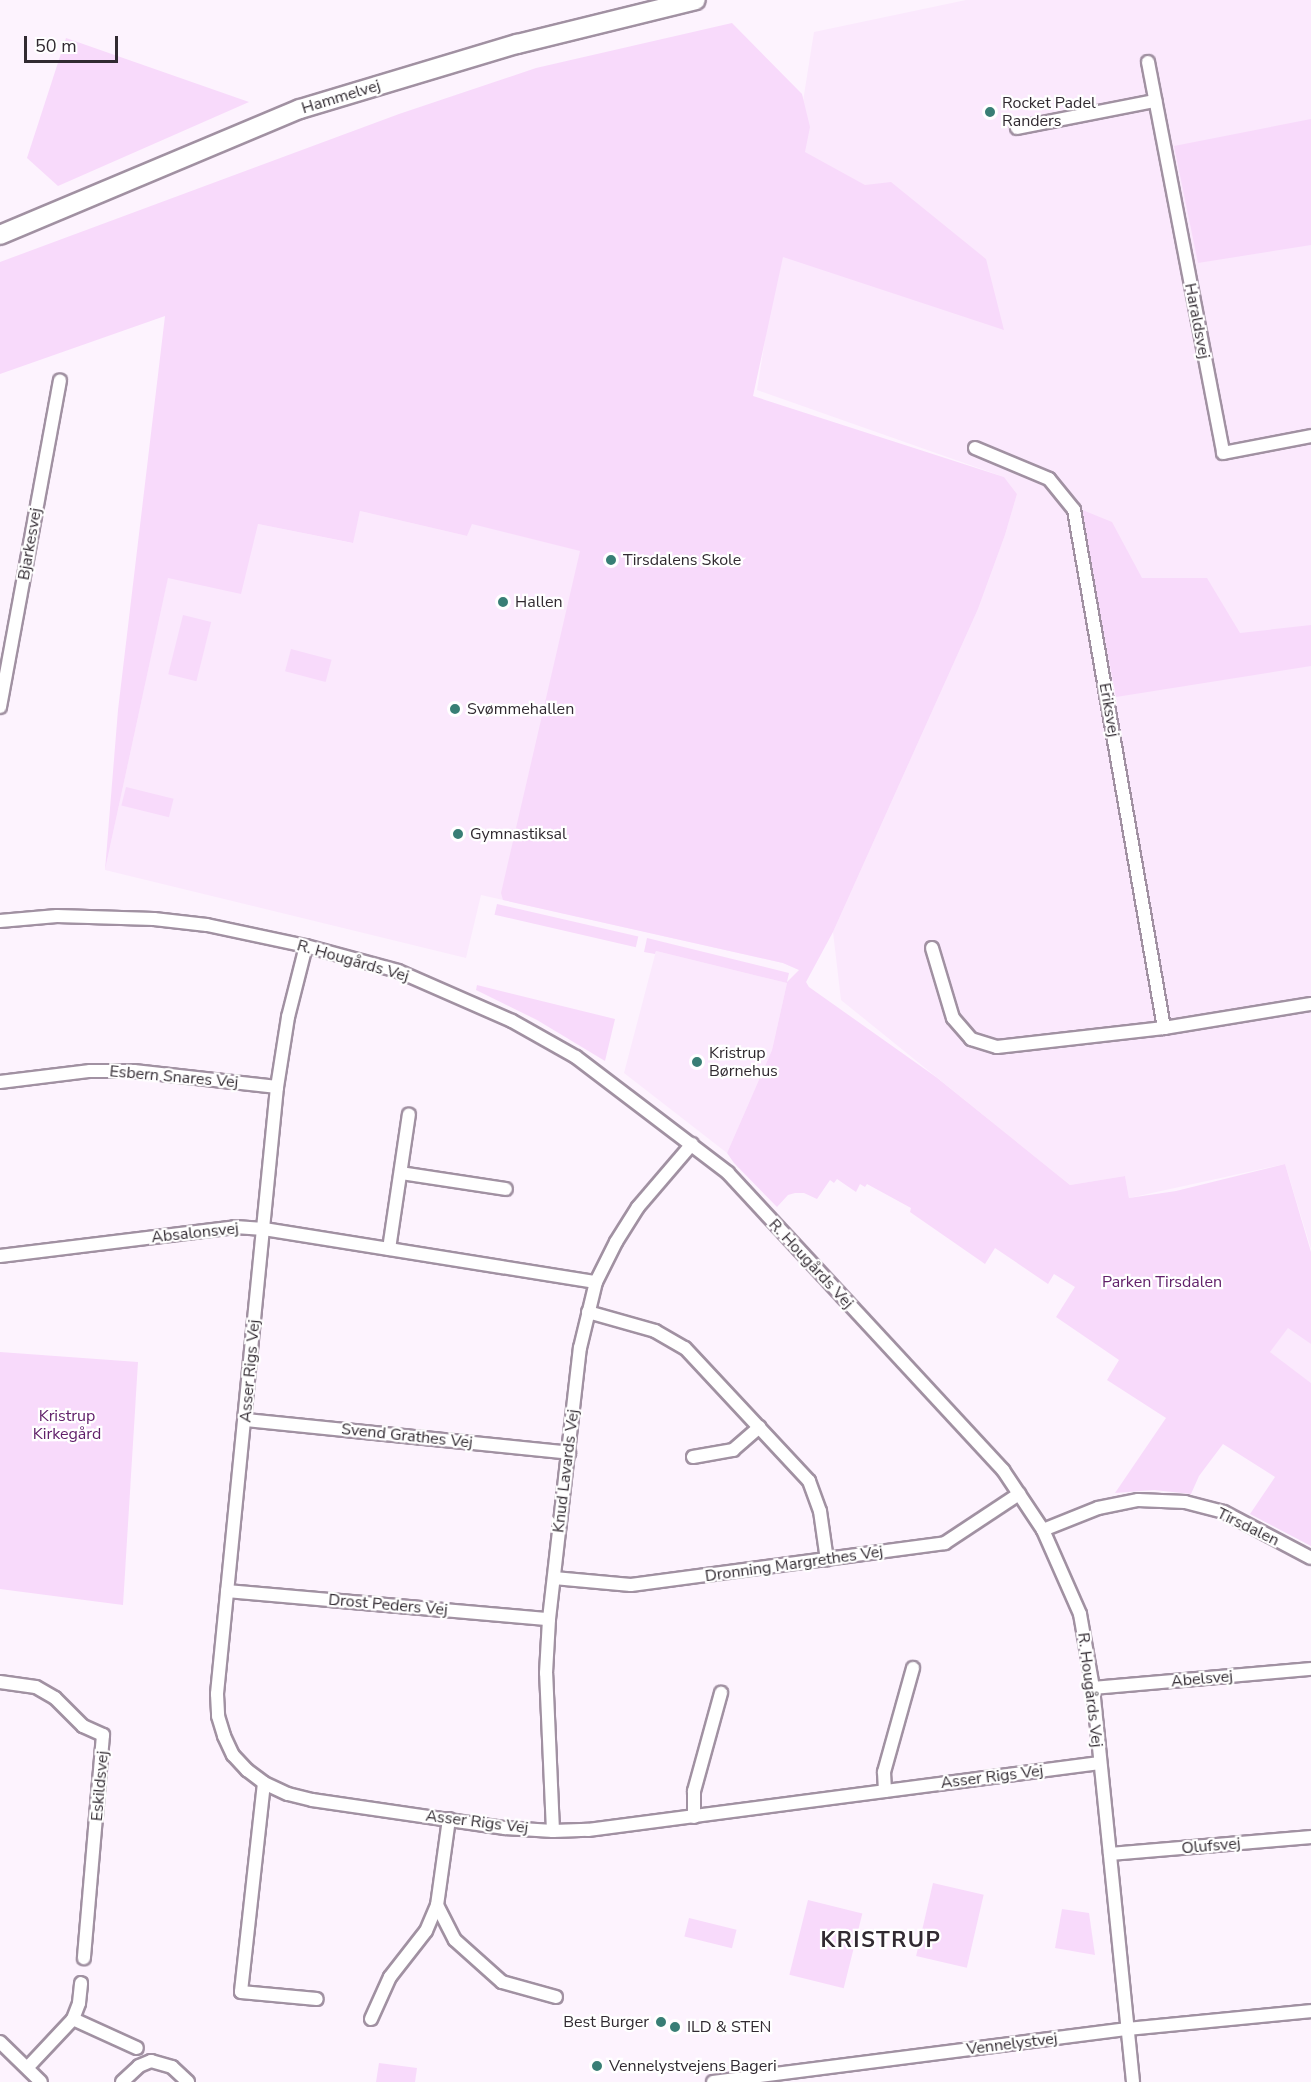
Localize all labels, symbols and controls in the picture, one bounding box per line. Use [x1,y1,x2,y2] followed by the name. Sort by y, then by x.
[27,24,122,62] scale bar
[35,34,77,58] text: 50 m
[299,76,383,118] street label: Hammelvej
[1002,93,1096,131] place label: Rocket Padel Randers
[983,105,997,119] marker: Rocket Padel Randers
[1180,282,1214,360] street label: Haraldsvej
[14,506,46,582] street label: Bjarkesvej
[623,550,741,570] place label: Tirsdalens Skole
[604,553,618,567] marker: Tirsdalens Skole
[515,592,563,612] place label: Hallen
[496,595,510,609] marker: Hallen
[1095,681,1123,739] street label: Eriksvej
[467,699,574,719] place label: Svømmehallen
[448,702,462,716] marker: Svømmehallen
[470,824,567,844] place label: Gymnastiksal
[451,827,465,841] marker: Gymnastiksal
[295,936,411,986] street label: R. Hougårds Vej
[709,1043,778,1081] place label: Kristrup Børnehus
[690,1055,704,1069] marker: Kristrup Børnehus
[109,1062,239,1092] street label: Esbern Snares Vej
[765,1215,857,1313] street label: R. Hougårds Vej
[150,1219,240,1247] street label: Absalonsvej
[1102,1272,1222,1292] park label: Parken Tirsdalen
[236,1319,264,1423] street label: Asser Rigs Vej
[33,1406,101,1444] park label: Kristrup Kirkegård
[549,1408,583,1534] street label: Knud Lavards Vej
[340,1420,474,1452] street label: Svend Grathes Vej
[1214,1504,1282,1550] street label: Tirsdalen
[704,1542,884,1586] street label: Dronning Margrethes Vej
[328,1590,448,1620] street label: Drost Peders Vej
[1073,1631,1107,1749] street label: R. Hougårds Vej
[1170,1667,1234,1691] street label: Abelsvej
[87,1750,113,1822] street label: Eskildsvej
[940,1761,1044,1793] street label: Asser Rigs Vej
[425,1806,529,1838] street label: Asser Rigs Vej
[1181,1834,1241,1858] street label: Olufsvej
[821,1928,941,1954] district label: KRISTRUP
[563,2012,649,2032] place label: Best Burger
[654,2015,668,2029] marker: Best Burger
[687,2017,771,2037] place label: ILD & STEN
[668,2020,682,2034] marker: ILD & STEN
[965,2029,1059,2059] street label: Vennelystvej
[609,2056,777,2076] place label: Vennelystvejens Bageri
[590,2059,604,2073] marker: Vennelystvejens Bageri

